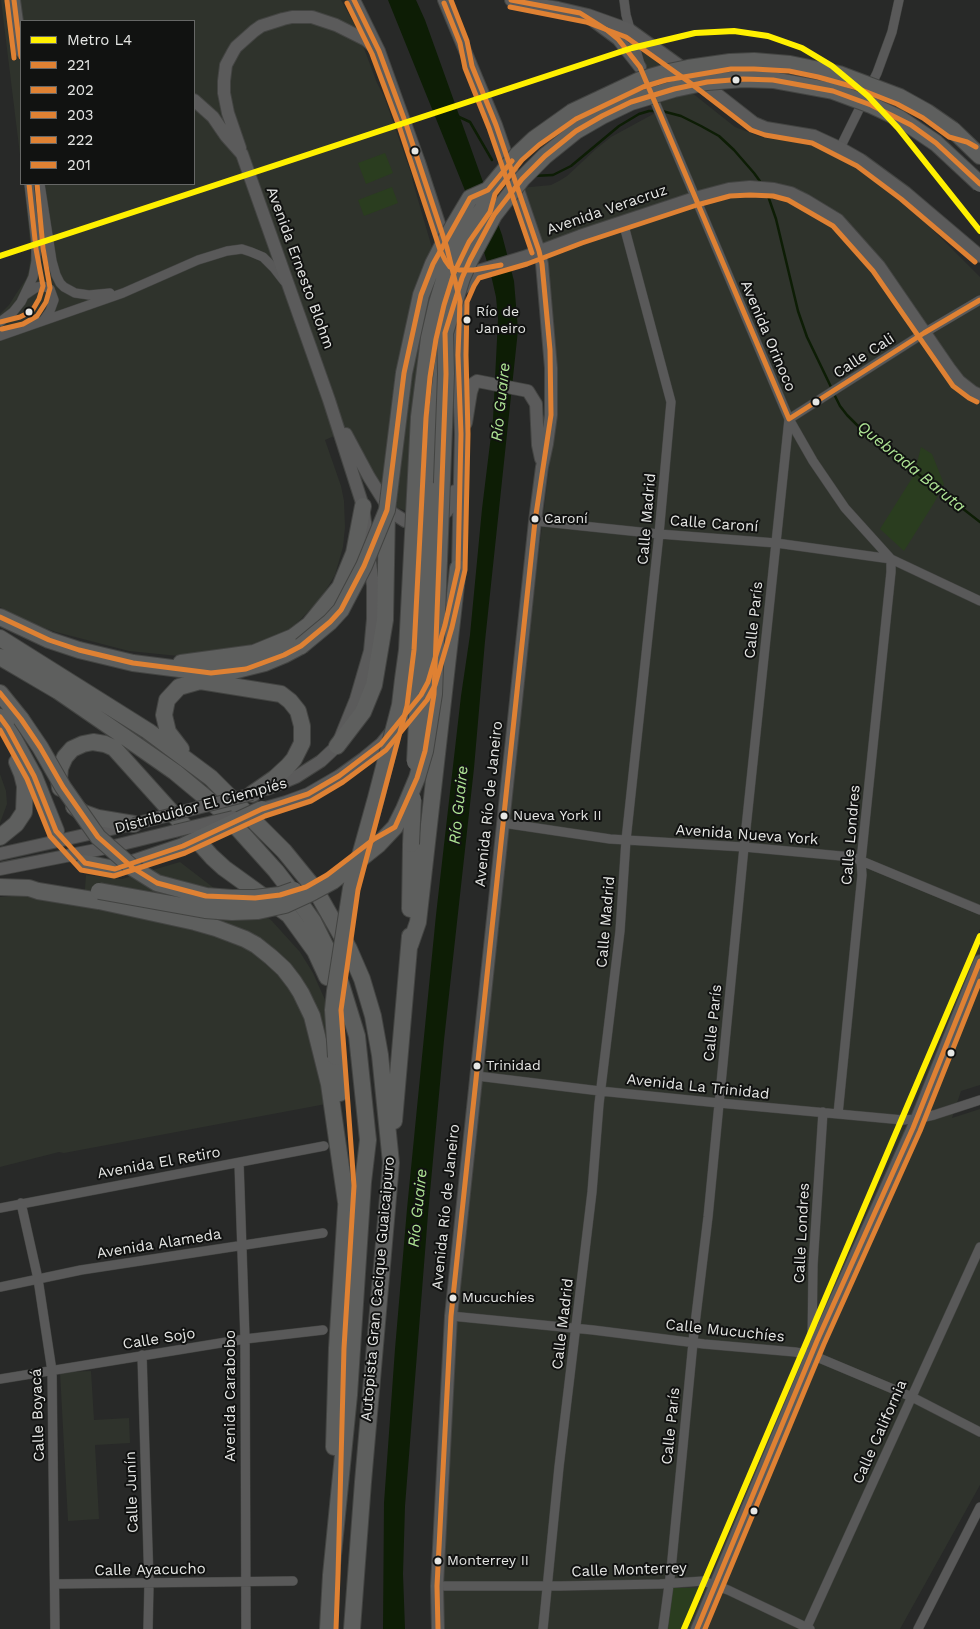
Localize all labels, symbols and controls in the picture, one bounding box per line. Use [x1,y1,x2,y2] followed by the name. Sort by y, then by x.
[20,20,195,185] legend
[67,31,132,49] text: Metro L4
[67,56,90,74] text: 221
[731,75,741,85] unlabelled marker
[67,81,94,99] text: 202
[67,106,94,124] text: 203
[67,131,93,149] text: 222
[410,146,420,156] unlabelled marker
[67,156,91,174] text: 201
[544,181,670,239] street label: Avenida Veracruz
[262,185,338,351] street label: Avenida Ernesto Blohm
[736,278,800,394] street label: Avenida Orinoco
[476,304,526,336] place label: Río de Janeiro
[24,307,34,317] unlabelled marker
[462,315,472,325] marker: Río de Janeiro
[830,330,898,382] street label: Calle Cali
[487,362,515,442] water label: Río Guaire
[811,397,821,407] unlabelled marker
[853,418,969,516] water label: Quebrada Baruta
[634,472,660,566] street label: Calle Madrid
[544,511,588,527] place label: Caroní
[669,512,759,536] street label: Calle Caroní
[530,514,540,524] marker: Caroní
[741,581,767,659] street label: Calle París
[471,720,507,888] street label: Avenida Río de Janeiro
[445,765,473,845] water label: Río Guaire
[113,774,289,838] street label: Distribuidor El Ciempiés
[838,784,864,886] street label: Calle Londres
[513,808,602,824] place label: Nueva York II
[499,811,509,821] marker: Nueva York II
[675,821,819,849] street label: Avenida Nueva York
[593,875,619,969] street label: Calle Madrid
[700,984,726,1062] street label: Calle París
[946,1048,956,1058] unlabelled marker
[486,1058,541,1074] place label: Trinidad
[472,1061,482,1071] marker: Trinidad
[626,1071,770,1103] street label: Avenida La Trinidad
[428,1123,464,1291] street label: Avenida Río de Janeiro
[96,1143,222,1183] street label: Avenida El Retiro
[357,1156,399,1422] street label: Autopista Gran Cacique Guaicaipuro
[404,1168,432,1248] water label: Río Guaire
[790,1182,814,1284] street label: Calle Londres
[95,1225,223,1263] street label: Avenida Alameda
[548,1277,578,1371] street label: Calle Madrid
[462,1290,535,1306] place label: Mucuchíes
[448,1293,458,1303] marker: Mucuchíes
[665,1316,785,1346] street label: Calle Mucuchíes
[121,1324,197,1354] street label: Calle Sojo
[222,1330,240,1462] street label: Avenida Carabobo
[27,1368,49,1462] street label: Calle Boyacá
[849,1377,911,1487] street label: Calle California
[658,1387,684,1465] street label: Calle París
[122,1451,142,1533] street label: Calle Junín
[749,1506,759,1516] unlabelled marker
[447,1553,529,1569] place label: Monterrey II
[433,1556,443,1566] marker: Monterrey II
[571,1559,687,1581] street label: Calle Monterrey
[94,1560,206,1580] street label: Calle Ayacucho

